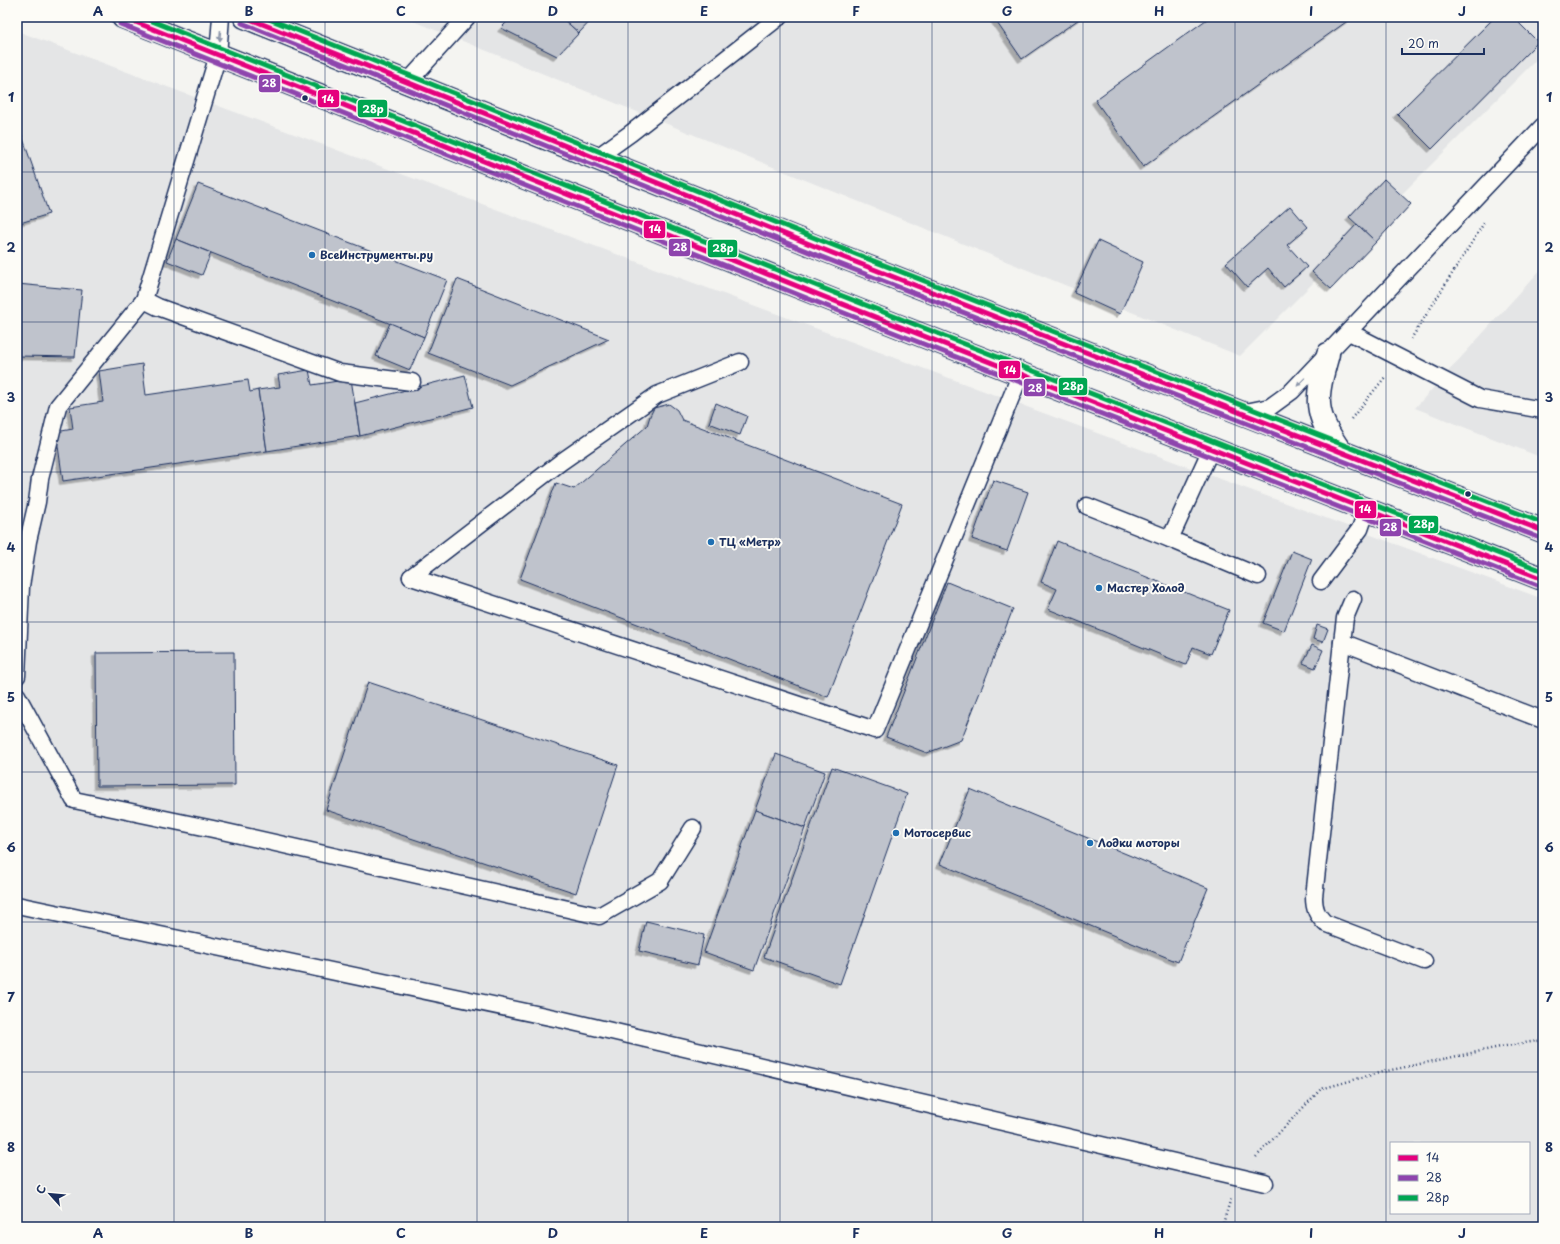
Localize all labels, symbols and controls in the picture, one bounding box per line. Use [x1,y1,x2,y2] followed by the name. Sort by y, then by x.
[93,1,103,20] text: A
[245,1,254,20] text: B
[396,1,406,20] text: C
[548,1,558,20] text: D
[700,1,708,20] text: E
[852,1,860,20] text: F
[1002,1,1012,20] text: G
[1154,1,1164,20] text: H
[1309,1,1313,20] text: I
[1458,1,1466,20] text: J
[216,30,223,42] one-way arrow
[1402,30,1484,56] scale bar
[1408,34,1439,52] text: 20 m
[258,74,281,93] line badge: 28
[262,74,276,91] text: 28
[8,87,14,106] text: 1
[1546,87,1552,106] text: 1
[317,89,340,108] line badge: 14
[322,90,335,107] text: 14
[300,93,310,103] unlabelled marker
[357,99,388,118] line badge: 28р
[362,100,384,117] text: 28р
[643,220,666,239] line badge: 14
[649,220,662,237] text: 14
[6,237,16,256] text: 2
[1544,237,1554,256] text: 2
[668,238,691,257] line badge: 28
[673,238,687,255] text: 28
[707,239,738,258] line badge: 28р
[712,239,734,256] text: 28р
[320,246,433,263] place label: ВсеИнструменты.ру
[307,250,317,260] marker: ВсеИнструменты.ру
[998,360,1021,379] line badge: 14
[1004,361,1017,378] text: 14
[1058,377,1088,396] line badge: 28р
[1062,377,1084,394] text: 28р
[1296,377,1305,387] one-way arrow
[1023,378,1046,397] line badge: 28
[1028,379,1042,396] text: 28
[7,387,16,406] text: 3
[1545,387,1554,406] text: 3
[1463,489,1473,499] unlabelled marker
[1354,500,1377,519] line badge: 14
[1359,500,1372,517] text: 14
[1408,515,1439,534] line badge: 28р
[1413,515,1435,532] text: 28р
[1379,518,1402,537] line badge: 28
[1383,518,1397,535] text: 28
[719,533,781,550] place label: ТЦ «Метр»
[7,537,16,556] text: 4
[706,537,716,547] marker: ТЦ «Метр»
[1545,537,1554,556] text: 4
[1107,579,1185,596] place label: Мастер Холод
[1094,583,1104,593] marker: Мастер Холод
[7,687,15,706] text: 5
[1545,687,1553,706] text: 5
[904,824,971,841] place label: Мотосервис
[891,828,901,838] marker: Мотосервис
[1098,834,1180,851] place label: Лодки моторы
[6,837,16,856] text: 6
[1544,837,1554,856] text: 6
[1085,838,1095,848] marker: Лодки моторы
[7,987,15,1006] text: 7
[1545,987,1553,1006] text: 7
[7,1137,15,1156] text: 8
[1545,1137,1553,1156] text: 8
[1390,1142,1530,1214] legend
[1426,1148,1439,1166] text: 14
[1426,1168,1442,1186] text: 28
[30,1174,70,1214] north arrow
[31,1182,50,1197] text: С
[1426,1188,1449,1206] text: 28р
[93,1223,103,1242] text: A
[245,1223,254,1242] text: B
[396,1223,406,1242] text: C
[548,1223,558,1242] text: D
[700,1223,708,1242] text: E
[852,1223,860,1242] text: F
[1002,1223,1012,1242] text: G
[1154,1223,1164,1242] text: H
[1309,1223,1313,1242] text: I
[1458,1223,1466,1242] text: J

